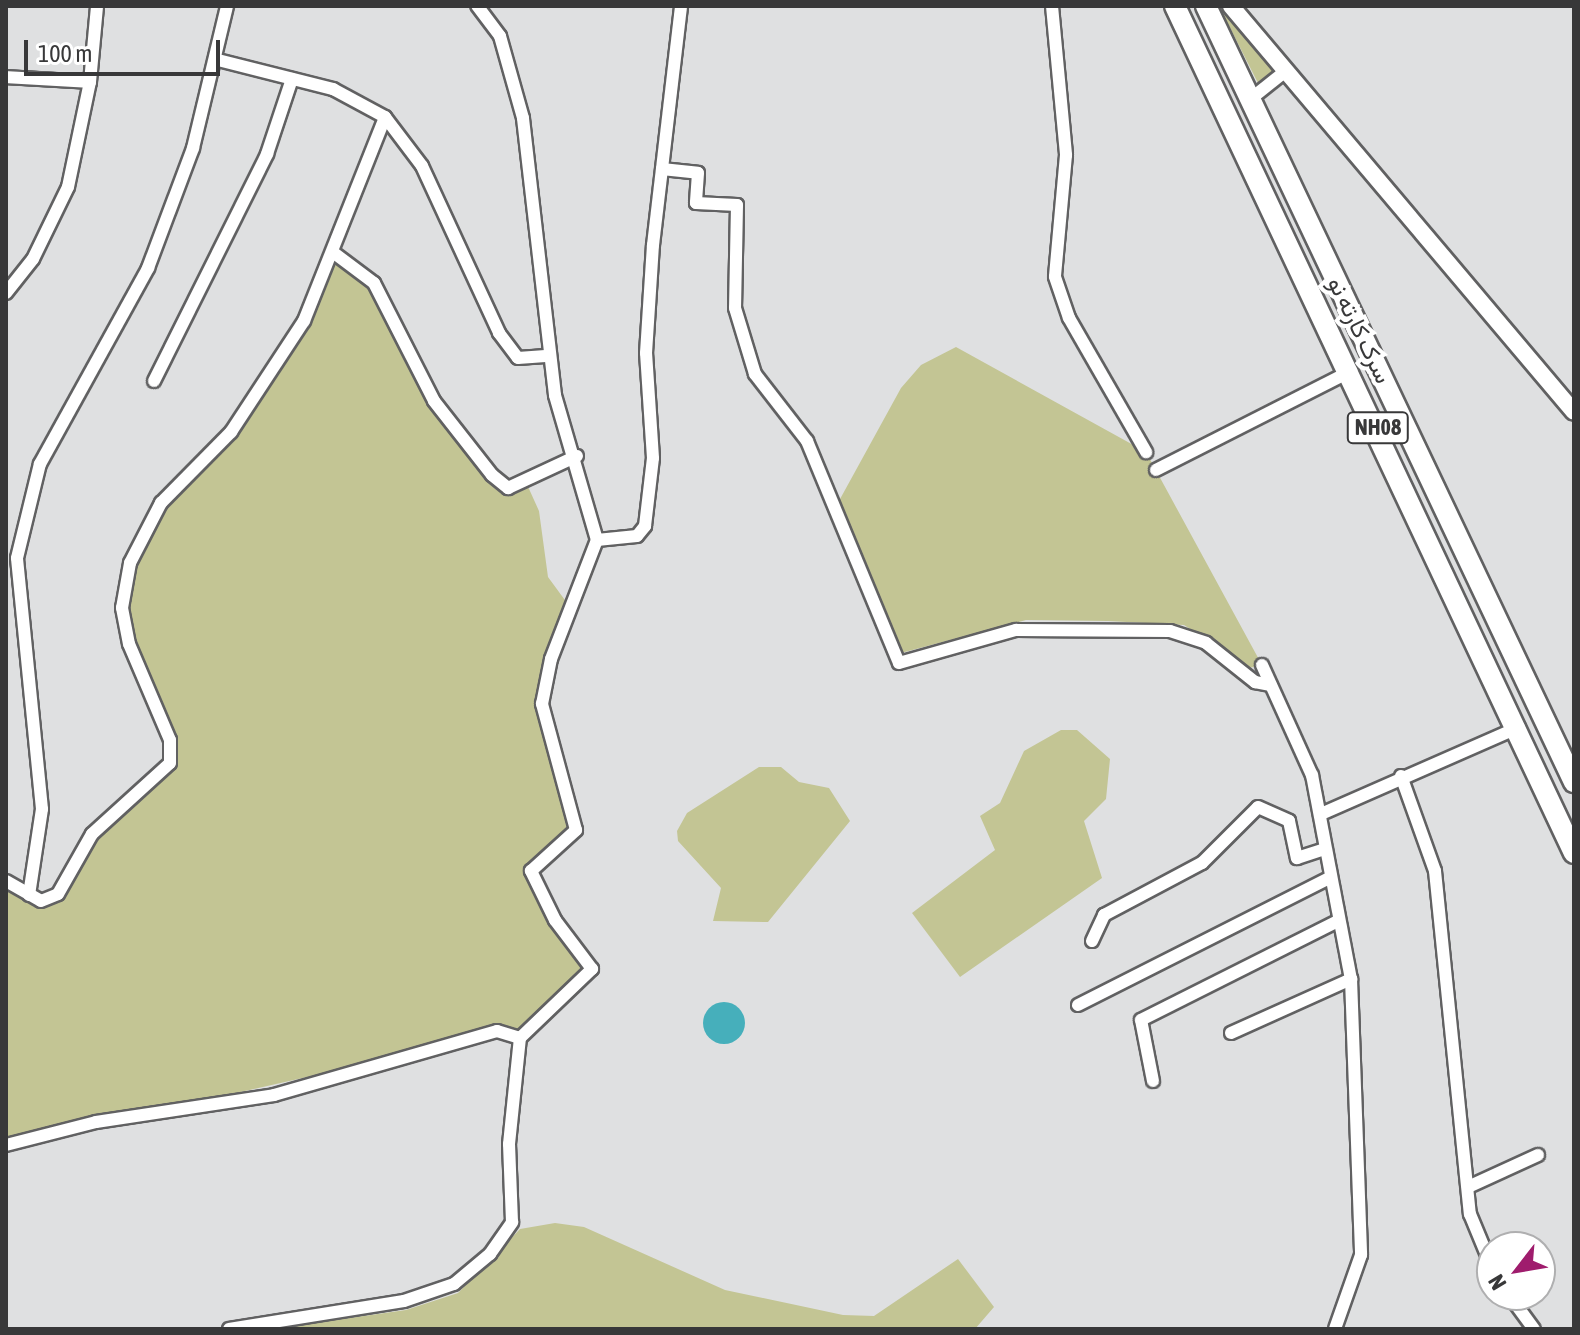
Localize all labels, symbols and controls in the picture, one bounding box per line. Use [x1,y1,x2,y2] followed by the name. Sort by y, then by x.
[28,24,224,74] scale bar
[38,40,92,67] text: 100 m
[1322,272,1398,388] street label: سرک کارته نو
[1346,410,1410,446] road number: NH08
[1476,1231,1556,1311] north arrow
[1483,1270,1512,1295] text: N

